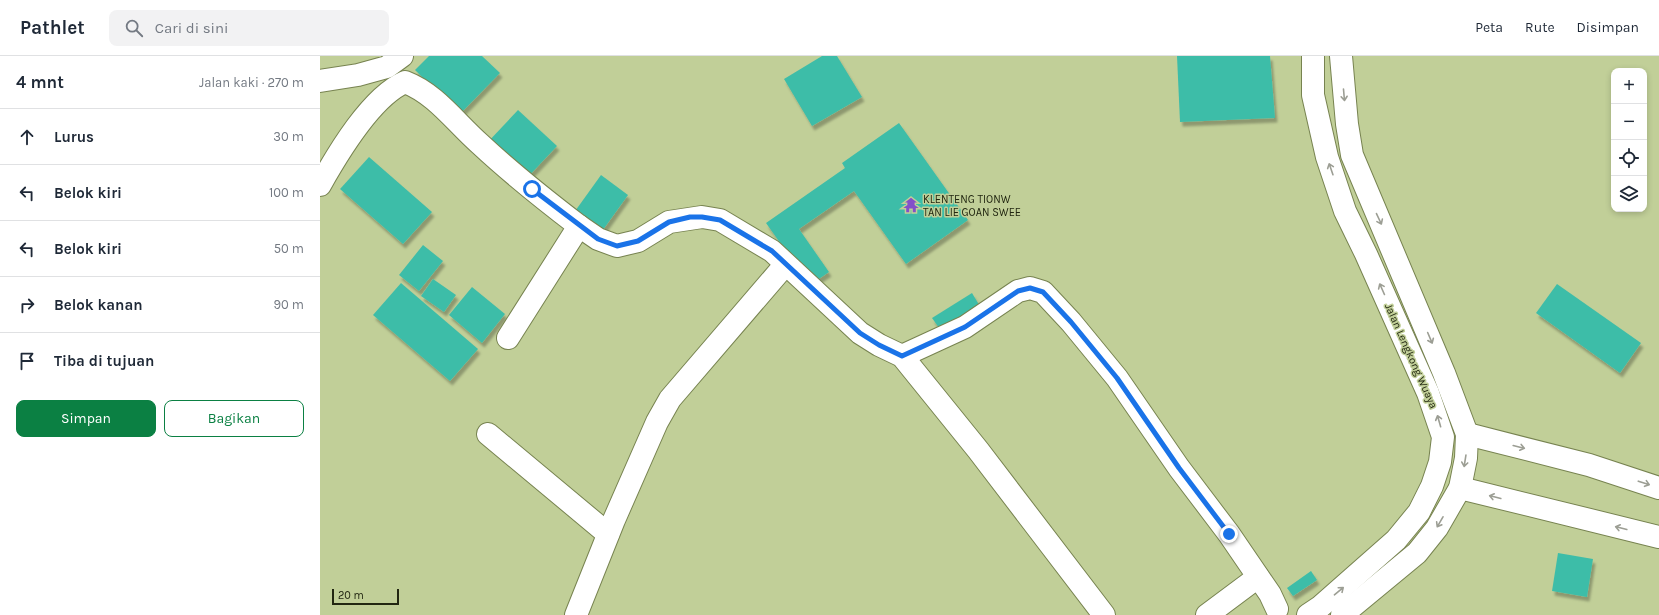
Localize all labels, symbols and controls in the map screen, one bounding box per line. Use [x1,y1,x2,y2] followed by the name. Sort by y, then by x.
[109,10,389,46] search box
[20,17,85,39] text: Pathlet
[123,17,145,39] icon: search
[155,19,229,37] text: Cari di sini
[1475,19,1503,36] text: Peta
[1525,19,1555,36] text: Rute
[1577,19,1639,36] text: Disimpan
[1611,68,1647,212] map controls
[1611,68,1647,104] button: +
[16,72,64,92] text: 4 mnt
[199,75,304,90] text: Jalan kaki · 270 m
[1340,88,1348,101] one-way arrow
[1611,104,1647,140] button: −
[16,126,38,148] icon: ahead
[54,128,94,146] text: Lurus
[273,129,304,144] text: 30 m
[1611,140,1647,176] button: locate
[1327,163,1334,176] one-way arrow
[1611,176,1647,212] button: layers
[523,180,541,198] route start
[16,182,38,204] icon: left
[54,184,122,202] text: Belok kiri
[269,185,304,200] text: 100 m
[923,193,1021,219] place label: KLENTENG TIONW TAN LIE GOAN SWEE
[902,196,920,214] temple icon: KLENTENG TIONW TAN LIE GOAN SWEE
[1376,212,1383,224] one-way arrow
[16,238,38,260] icon: left
[54,240,122,258] text: Belok kiri
[274,241,304,256] text: 50 m
[1377,283,1385,295] one-way arrow
[16,294,38,316] icon: right
[54,296,143,314] text: Belok kanan
[273,297,304,312] text: 90 m
[1382,301,1440,411] street label: Jalan Lengkong Wuaya
[1427,332,1434,344] one-way arrow
[16,350,38,372] icon: arrive
[54,352,154,370] text: Tiba di tujuan
[16,400,156,437] button: Simpan
[164,400,304,437] button: Bagikan
[1435,415,1442,428] one-way arrow
[1512,444,1525,452] one-way arrow
[1461,454,1469,467] one-way arrow
[1637,480,1650,487] one-way arrow
[1489,493,1502,500] one-way arrow
[1436,516,1444,528] one-way arrow
[1615,523,1628,531] one-way arrow
[1220,525,1238,543] route end
[332,587,399,606] scale bar
[1333,587,1344,596] one-way arrow
[338,589,364,602] text: 20 m

